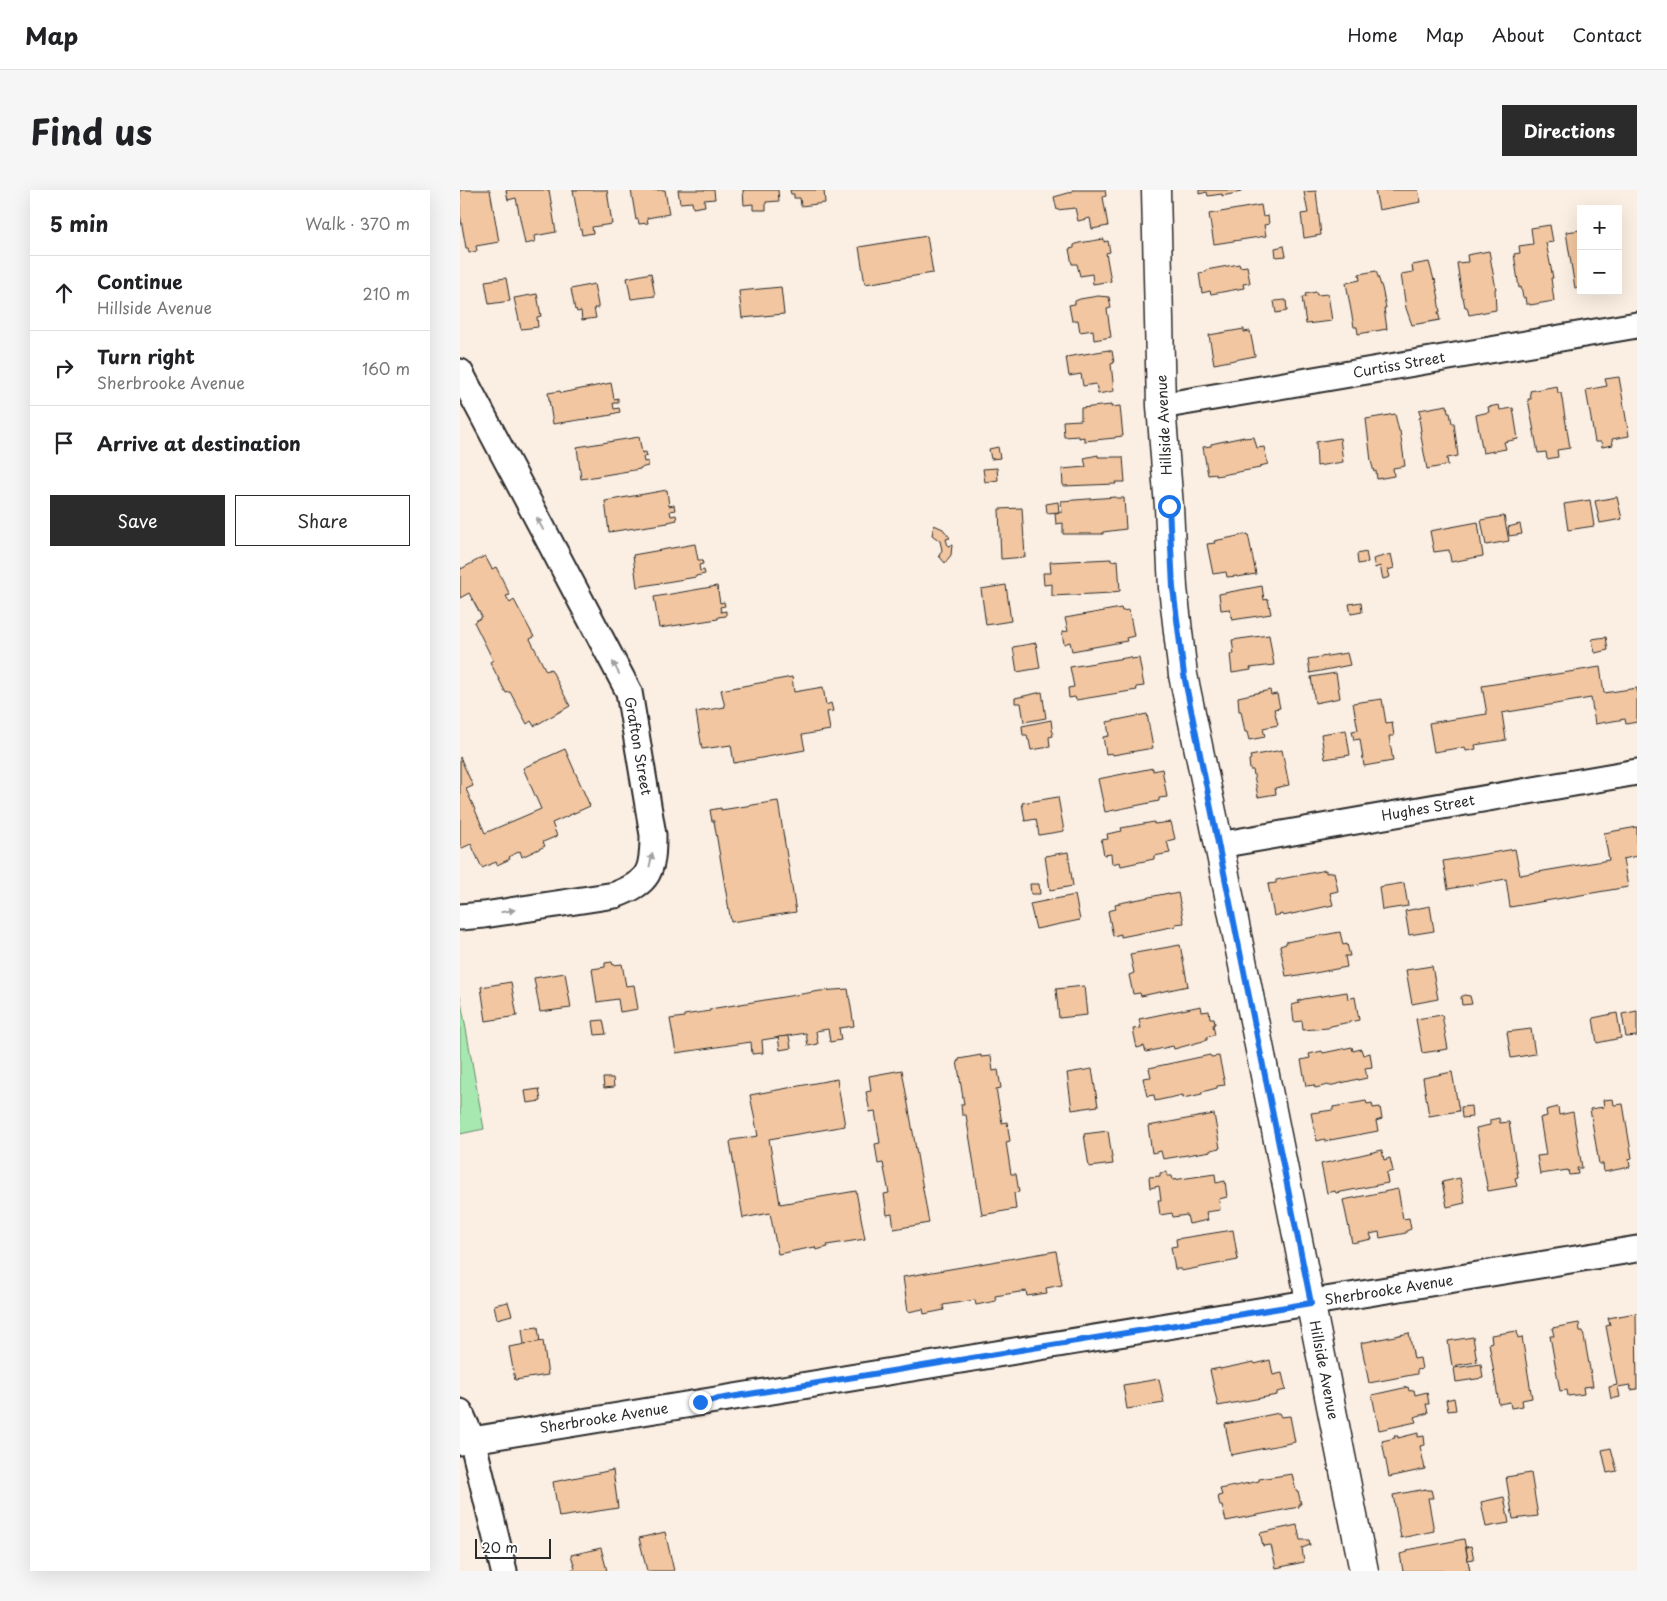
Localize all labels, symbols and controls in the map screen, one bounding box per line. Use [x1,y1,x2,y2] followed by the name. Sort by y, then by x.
[25,17,78,53] text: Map
[1347,21,1397,48] text: Home
[1425,21,1464,48] text: Map
[1492,21,1544,48] text: About
[1572,21,1642,48] text: Contact
[30,104,152,157] text: Find us
[1502,105,1637,156] button: Directions
[1577,205,1622,295] map controls
[1577,205,1622,250] button: +
[50,207,108,239] text: 5 min
[305,211,410,235] text: Walk · 370 m
[1577,250,1622,295] button: −
[97,267,183,295] text: Continue
[50,279,78,307] icon: ahead
[362,281,410,305] text: 210 m
[97,295,212,319] text: Hillside Avenue
[97,342,195,370] text: Turn right
[1351,346,1447,383] street label: Curtiss Street
[50,354,78,382] icon: right
[362,356,410,380] text: 160 m
[97,370,245,394] text: Sherbrooke Avenue
[1150,374,1177,476] street label: Hillside Avenue
[50,429,78,457] icon: arrive
[97,429,301,457] text: Arrive at destination
[50,495,225,546] button: Save
[235,495,410,546] button: Share
[1158,495,1181,518] route start
[536,517,544,532] one-way arrow
[612,661,620,675] one-way arrow
[620,695,658,797] street label: Grafton Street
[1380,789,1476,826] street label: Hughes Street
[647,853,655,868] one-way arrow
[501,907,517,915] one-way arrow
[1323,1269,1455,1310] street label: Sherbrooke Avenue
[1305,1318,1344,1421] street label: Hillside Avenue
[689,1391,712,1414] route end
[538,1397,670,1438] street label: Sherbrooke Avenue
[475,1536,551,1559] scale bar
[482,1537,518,1558] text: 20 m

